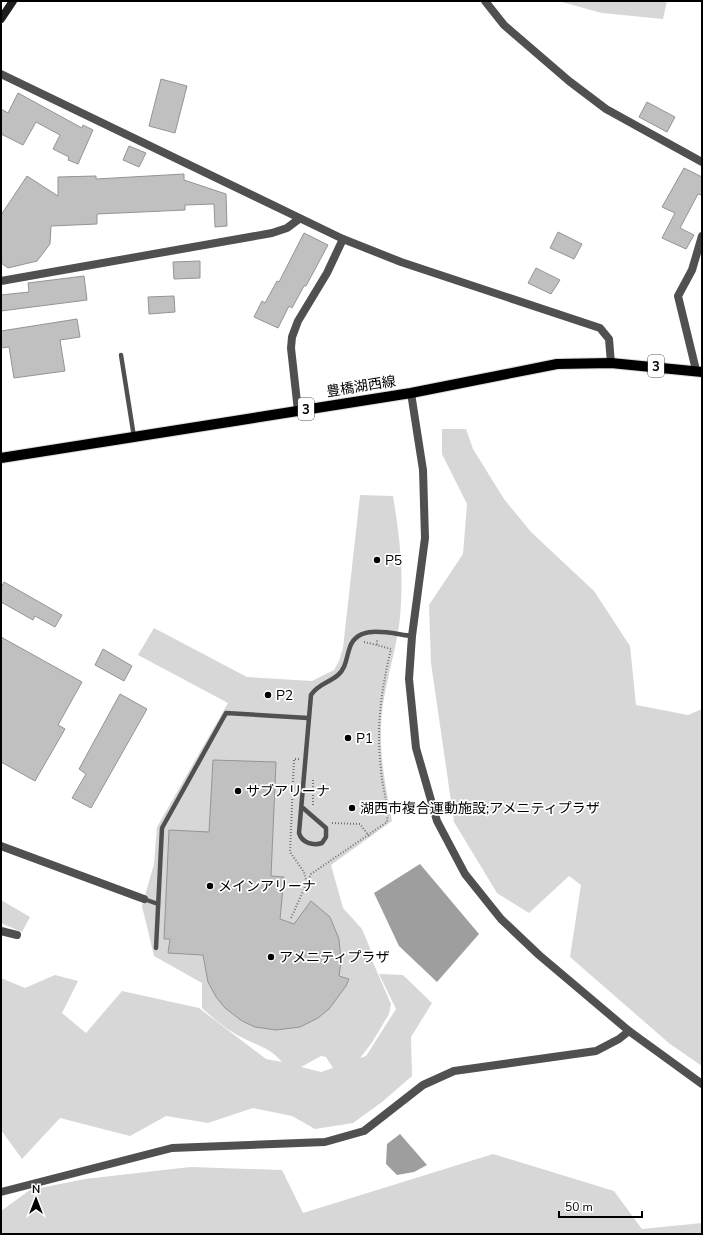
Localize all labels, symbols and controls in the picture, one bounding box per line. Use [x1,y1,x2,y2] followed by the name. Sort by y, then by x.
[648,355,664,377] road number: 3
[325,372,397,401] street label: 豊橋湖西線
[298,398,314,420] road number: 3
[385,551,402,570] place label: P5
[372,555,382,565] marker: P5
[276,686,293,705] place label: P2
[263,690,273,700] marker: P2
[356,729,373,748] place label: P1
[343,733,353,743] marker: P1
[246,782,330,801] place label: サブアリーナ
[233,786,243,796] marker: サブアリーナ
[360,799,600,818] place label: 湖西市複合運動施設;アメニティプラザ
[347,803,357,813] marker: 湖西市複合運動施設;アメニティプラザ
[218,877,316,896] place label: メインアリーナ
[205,881,215,891] marker: メインアリーナ
[279,948,389,967] place label: アメニティプラザ
[266,952,276,962] marker: アメニティプラザ
[16,1179,56,1219] north arrow
[32,1182,40,1197] text: N
[559,1193,642,1219] scale bar
[565,1199,593,1215] text: 50 m

